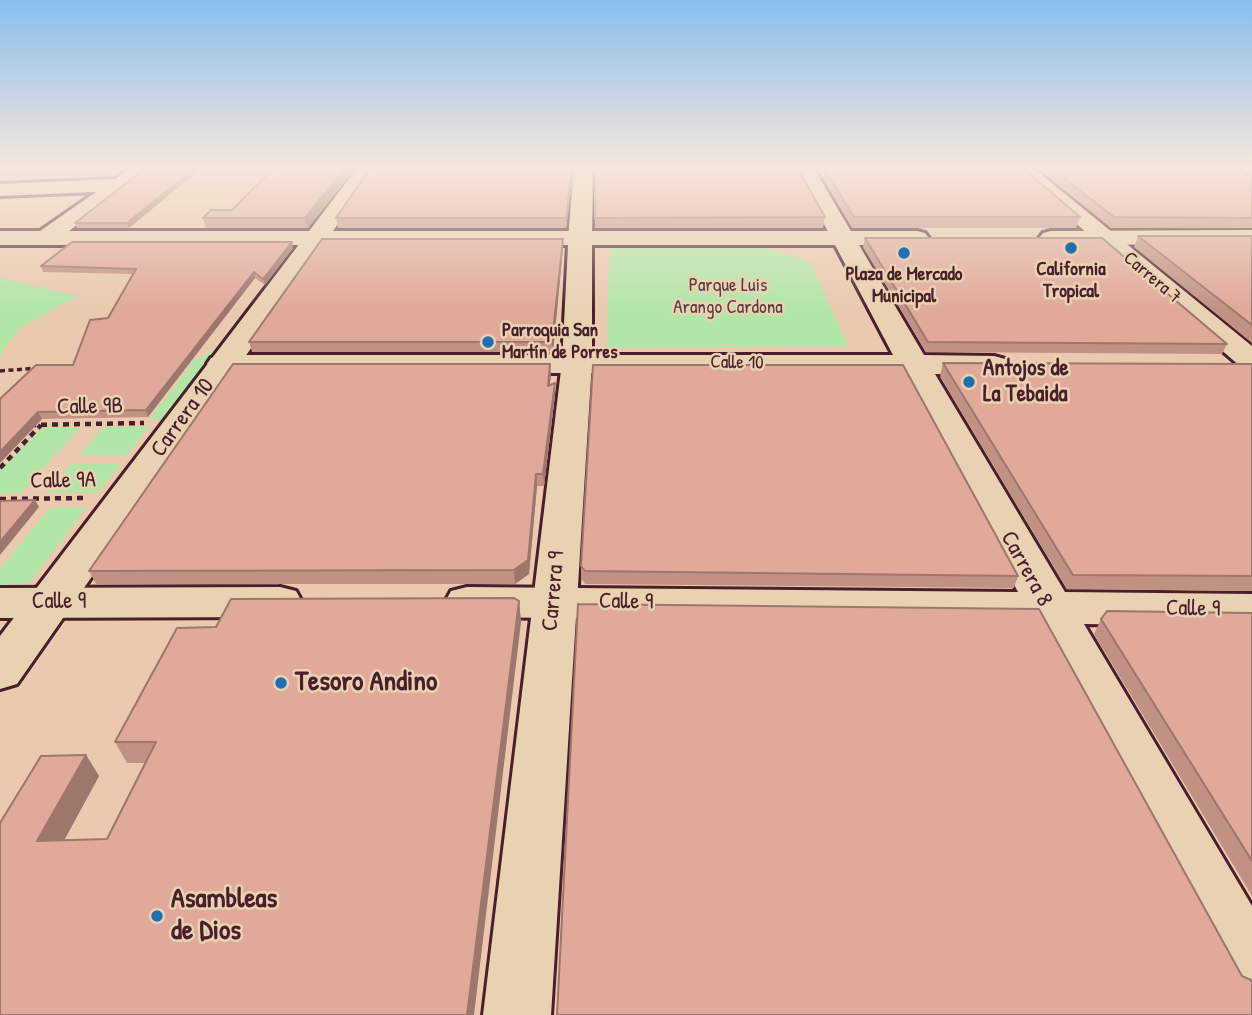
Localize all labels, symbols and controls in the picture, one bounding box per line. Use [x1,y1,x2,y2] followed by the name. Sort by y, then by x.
[1063,240,1079,256] marker: California Tropical
[896,245,912,261] marker: Plaza de Mercado Municipal
[1118,247,1186,309] street label: Carrera 7
[1036,259,1106,303] place label: California Tropical
[845,264,963,308] place label: Plaza de Mercado Municipal
[673,275,783,319] park label: Parque Luis Arango Cardona
[502,320,617,364] place label: Parroquia San Martín de Porres
[480,334,496,350] marker: Parroquia San Martín de Porres
[710,351,764,375] street label: Calle 10
[983,355,1069,409] place label: Antojos de La Tebaida
[145,373,221,463] street label: Carrera 10
[961,374,977,390] marker: Antojos de La Tebaida
[57,393,123,421] street label: Calle 9B
[30,467,96,495] street label: Calle 9A
[994,527,1058,611] street label: Carrera 8
[537,550,571,632] street label: Carrera 9
[32,588,86,616] street label: Calle 9
[599,588,653,616] street label: Calle 9
[1166,595,1220,623] street label: Calle 9
[295,666,437,700] place label: Tesoro Andino
[273,675,289,691] marker: Tesoro Andino
[171,883,277,949] place label: Asambleas de Dios
[149,908,165,924] marker: Asambleas de Dios

